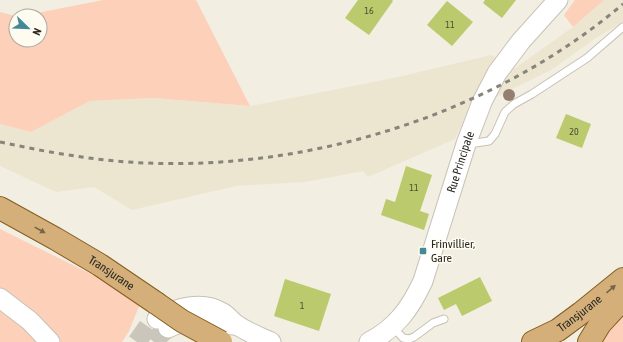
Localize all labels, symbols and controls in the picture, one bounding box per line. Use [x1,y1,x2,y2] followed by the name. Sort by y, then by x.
[364,5,374,16] house number: 16
[8,8,48,48] north arrow
[445,19,455,30] house number: 11
[30,27,44,37] text: N
[569,126,579,137] house number: 20
[444,129,477,195] street label: Rue Principale
[409,182,419,193] house number: 11
[34,226,46,233] one-way arrow
[431,237,475,265] place label: Frinvillier, Gare
[418,246,428,256] marker: Frinvillier, Gare
[86,253,137,293] street label: Transjurane
[606,284,617,293] one-way arrow
[555,292,605,335] street label: Transjurane
[300,300,305,311] house number: 1

